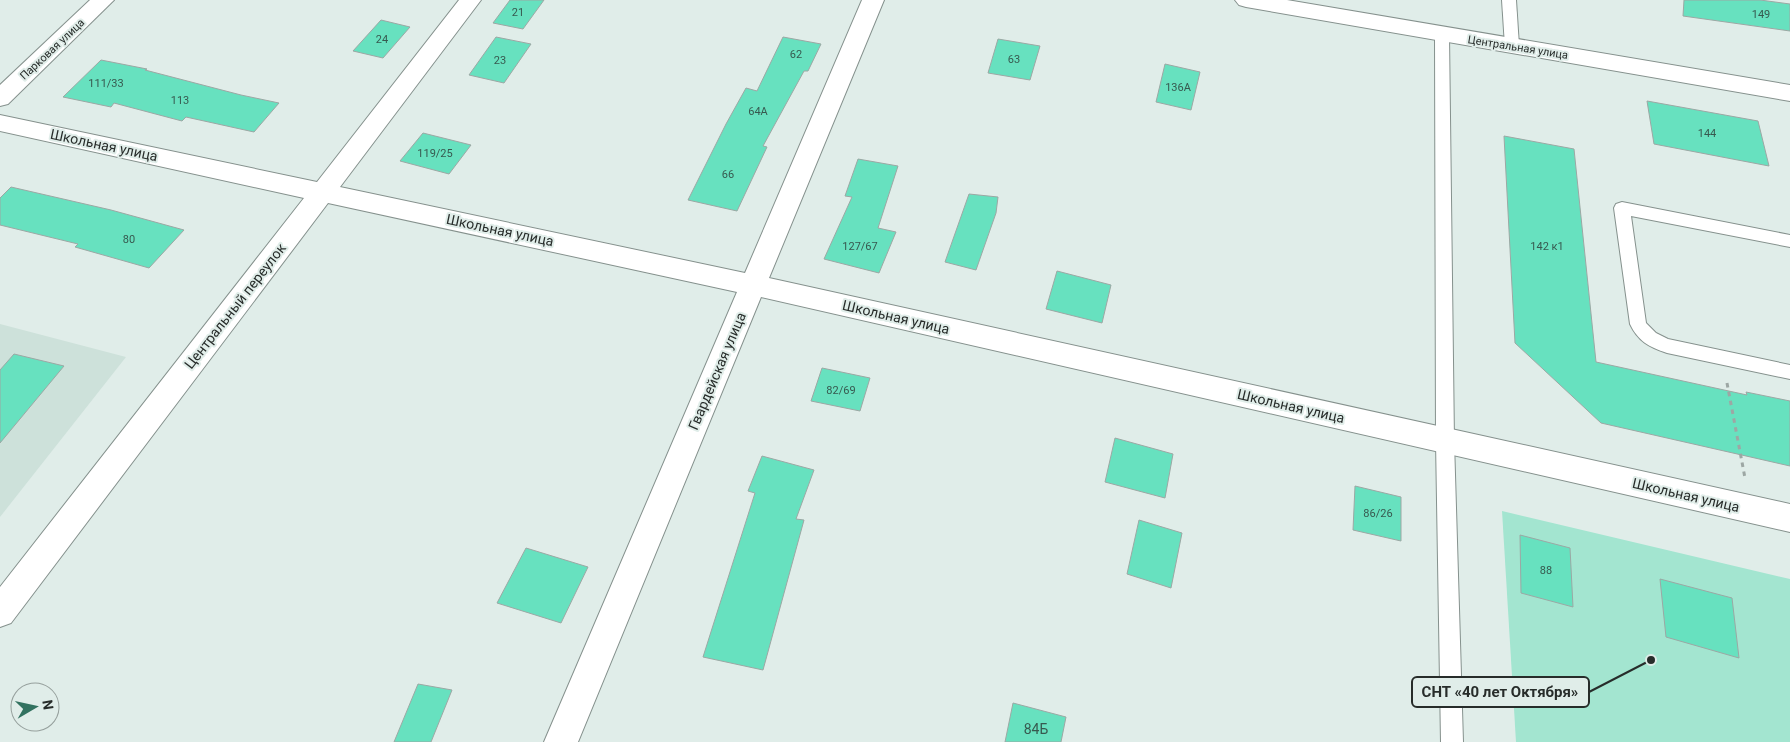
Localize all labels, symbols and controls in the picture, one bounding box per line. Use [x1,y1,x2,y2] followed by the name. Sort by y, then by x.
[512,6,524,19] house number: 21
[1752,8,1770,21] house number: 149
[17,16,87,83] street label: Парковая улица
[376,33,388,46] house number: 24
[1467,33,1569,62] street label: Центральная улица
[790,48,802,61] house number: 62
[1008,53,1020,66] house number: 63
[494,54,506,67] house number: 23
[88,77,124,90] house number: 111/33
[1165,81,1192,94] house number: 136А
[171,94,189,107] house number: 113
[748,105,769,118] house number: 64А
[49,126,159,164] street label: Школьная улица
[1698,127,1716,140] house number: 144
[417,147,453,160] house number: 119/25
[722,168,734,181] house number: 66
[445,211,555,249] street label: Школьная улица
[123,233,135,246] house number: 80
[181,240,289,372] street label: Центральный переулок
[842,240,878,253] house number: 127/67
[1530,240,1564,253] house number: 142 к1
[841,297,951,337] street label: Школьная улица
[685,310,749,432] street label: Гвардейская улица
[826,384,856,397] house number: 82/69
[1236,386,1346,426] street label: Школьная улица
[1631,475,1741,515] street label: Школьная улица
[1363,507,1393,520] house number: 86/26
[1540,564,1552,577] house number: 88
[1412,677,1589,707] callout: СНТ «40 лет Октября»
[10,682,60,732] north arrow
[1422,683,1578,701] text: СНТ «40 лет Октября»
[39,699,57,711] text: N
[1024,721,1048,737] house number: 84Б

